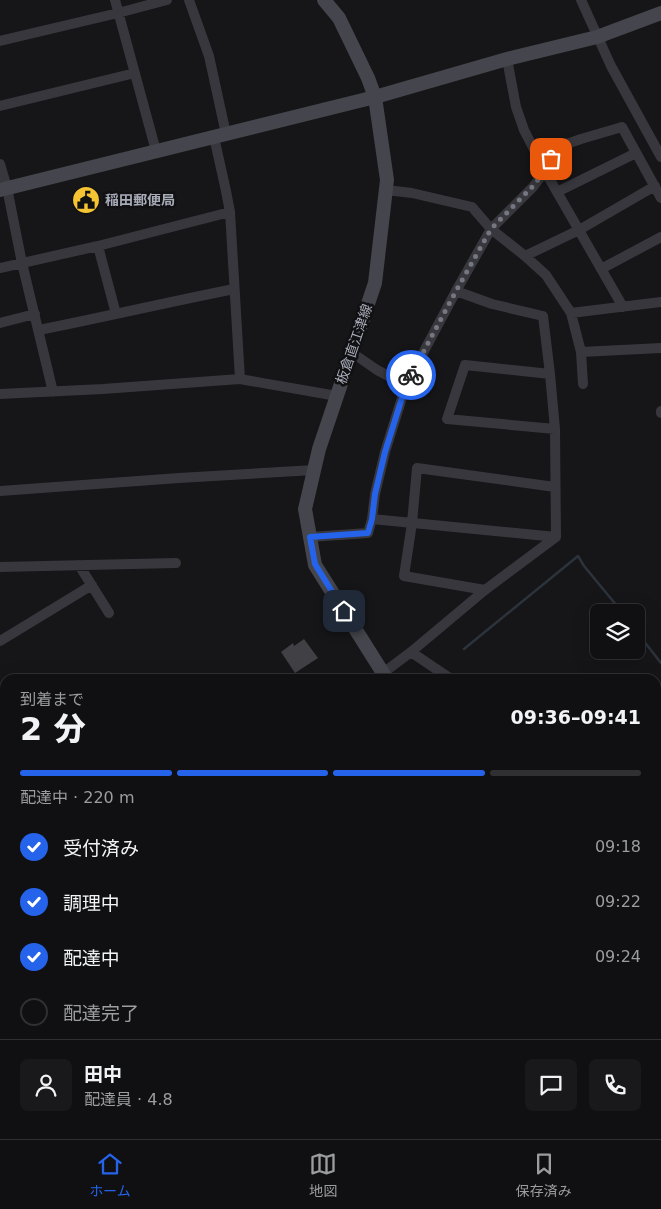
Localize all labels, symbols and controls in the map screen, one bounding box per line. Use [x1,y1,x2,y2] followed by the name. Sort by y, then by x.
[530,138,572,180] pin
[537,145,565,173] icon: bag
[71,185,101,215] public building icon: 稲田郵便局
[105,192,175,208] place label: 稲田郵便局
[333,302,375,386] street label: 板倉直江津線
[386,350,436,400] courier
[397,361,425,389] icon: bike
[323,590,365,632] pin
[330,597,358,625] icon: home
[590,604,645,659] map controls
[590,604,645,659] button: layers
[20,690,84,709] text: 到着まで
[511,706,641,728] text: 09:36–09:41
[20,710,85,748] text: 2 分
[20,788,134,807] text: 配達中 · 220 m
[20,833,48,861] icon: check
[63,837,139,859] text: 受付済み
[595,837,641,856] text: 09:18
[20,888,48,916] icon: check
[63,892,120,914] text: 調理中
[595,892,641,911] text: 09:22
[20,943,48,971] icon: check
[63,947,120,969] text: 配達中
[595,947,641,966] text: 09:24
[63,1002,139,1024] text: 配達完了
[20,1059,72,1111] button: person
[525,1059,577,1111] button: chat
[589,1059,641,1111] button: phone
[84,1063,122,1085] text: 田中
[84,1090,173,1109] text: 配達員 · 4.8
[89,1150,131,1200] tab: ホーム
[309,1150,337,1200] tab: 地図
[516,1150,572,1200] tab: 保存済み

